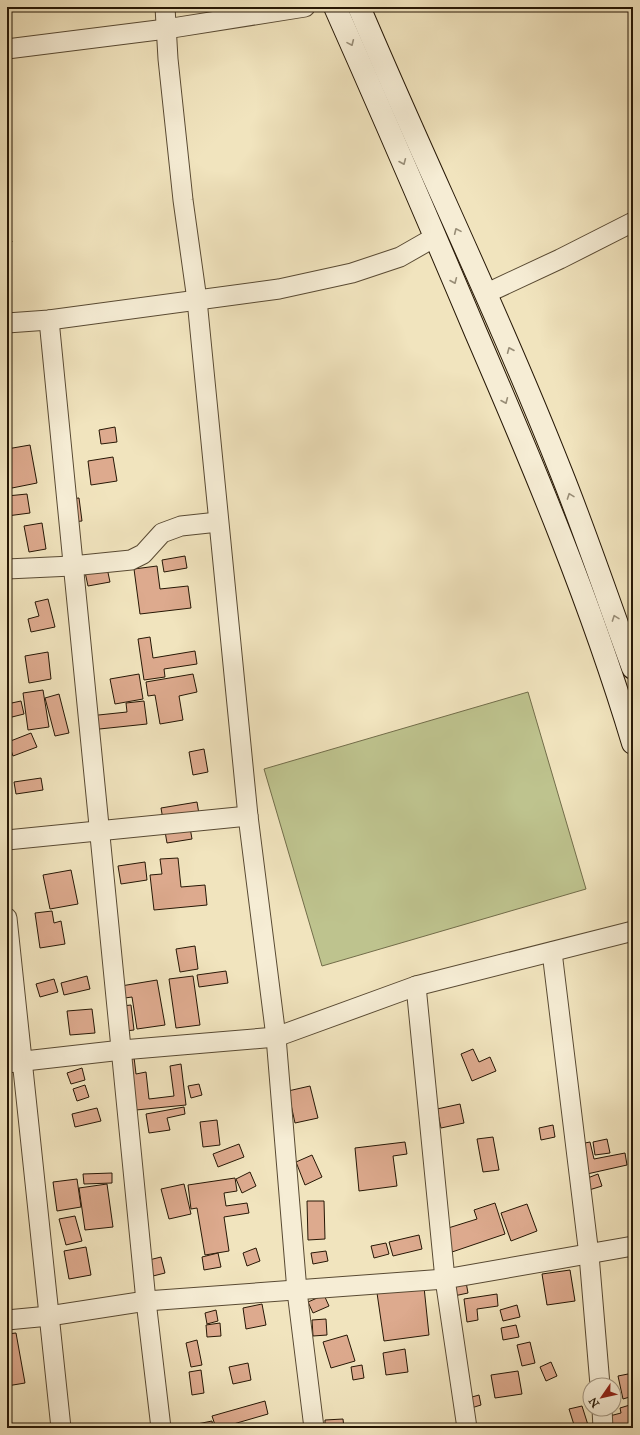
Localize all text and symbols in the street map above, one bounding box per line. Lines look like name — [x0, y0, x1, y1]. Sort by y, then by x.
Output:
one-way arrow — [346, 38, 354, 46]
one-way arrow — [398, 157, 406, 165]
one-way arrow — [454, 228, 462, 236]
one-way arrow — [449, 277, 457, 285]
one-way arrow — [506, 347, 514, 354]
one-way arrow — [501, 397, 509, 404]
one-way arrow — [567, 493, 575, 500]
one-way arrow — [611, 615, 619, 622]
north arrow — [582, 1377, 622, 1417]
text: N — [586, 1394, 602, 1410]

